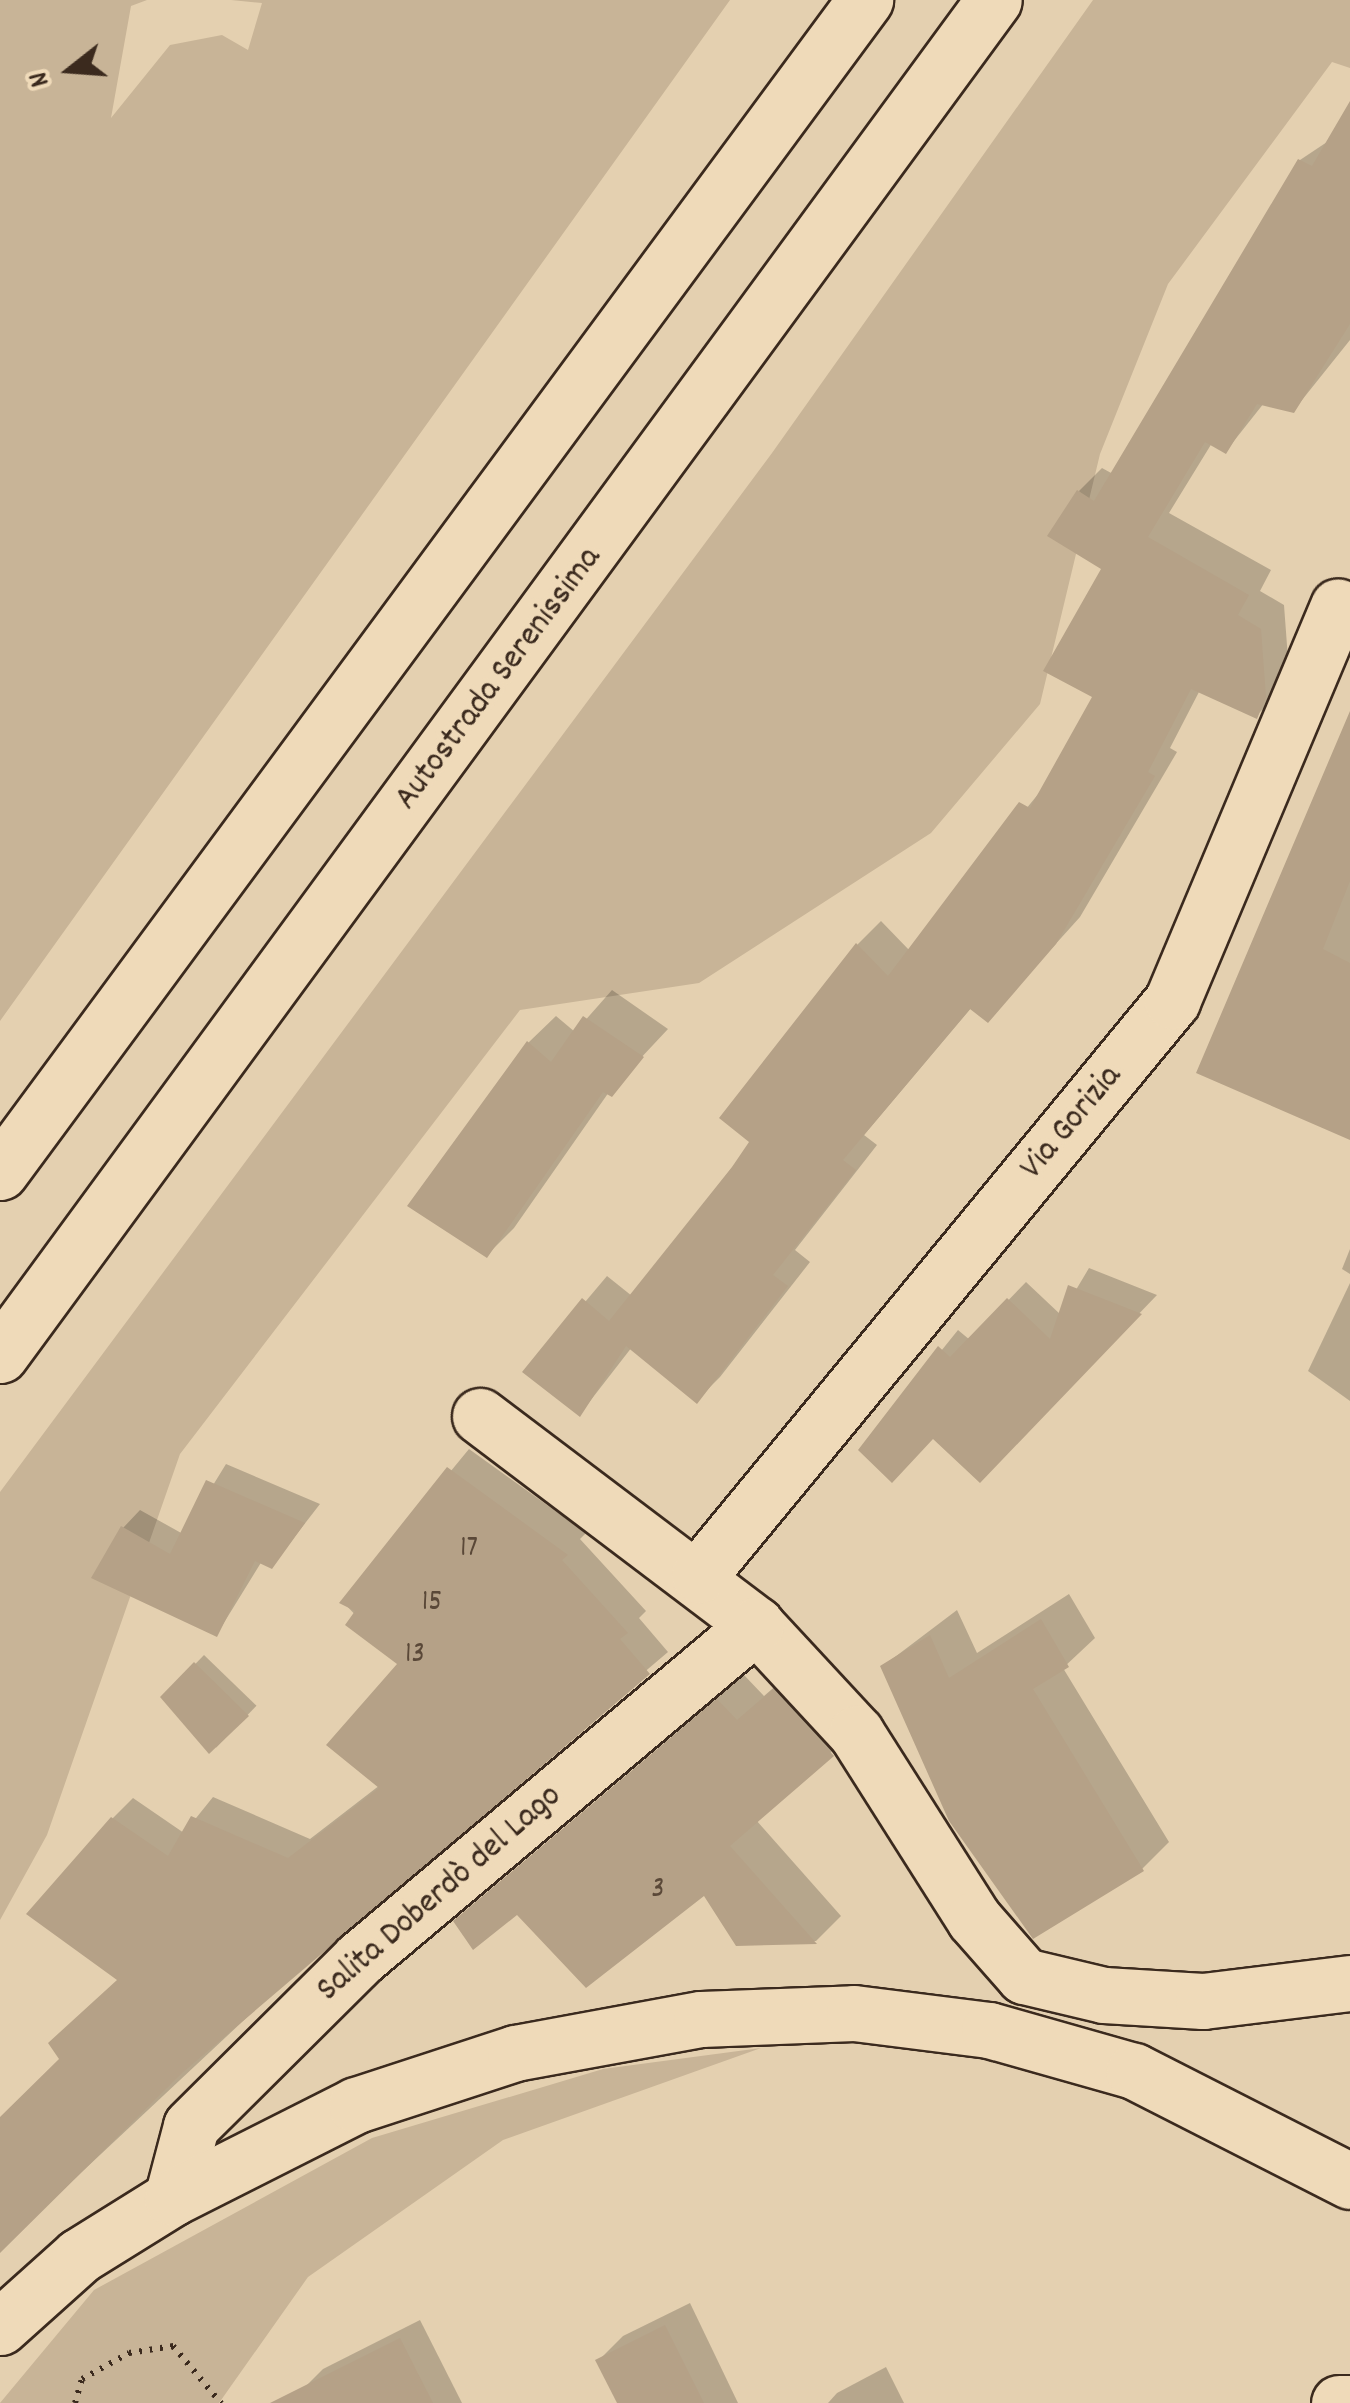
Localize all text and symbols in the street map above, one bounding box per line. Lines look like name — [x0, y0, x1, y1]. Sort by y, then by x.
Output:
north arrow — [20, 20, 120, 120]
text: N — [20, 66, 62, 91]
street label: Autostrada Serenissima — [386, 539, 612, 819]
street label: Via Gorizia — [1012, 1057, 1132, 1189]
house number: 17 — [460, 1532, 478, 1568]
house number: 15 — [422, 1586, 442, 1622]
house number: 13 — [405, 1638, 425, 1674]
street label: Salita Doberdò del Lago — [309, 1776, 571, 2012]
house number: 3 — [651, 1873, 665, 1909]

